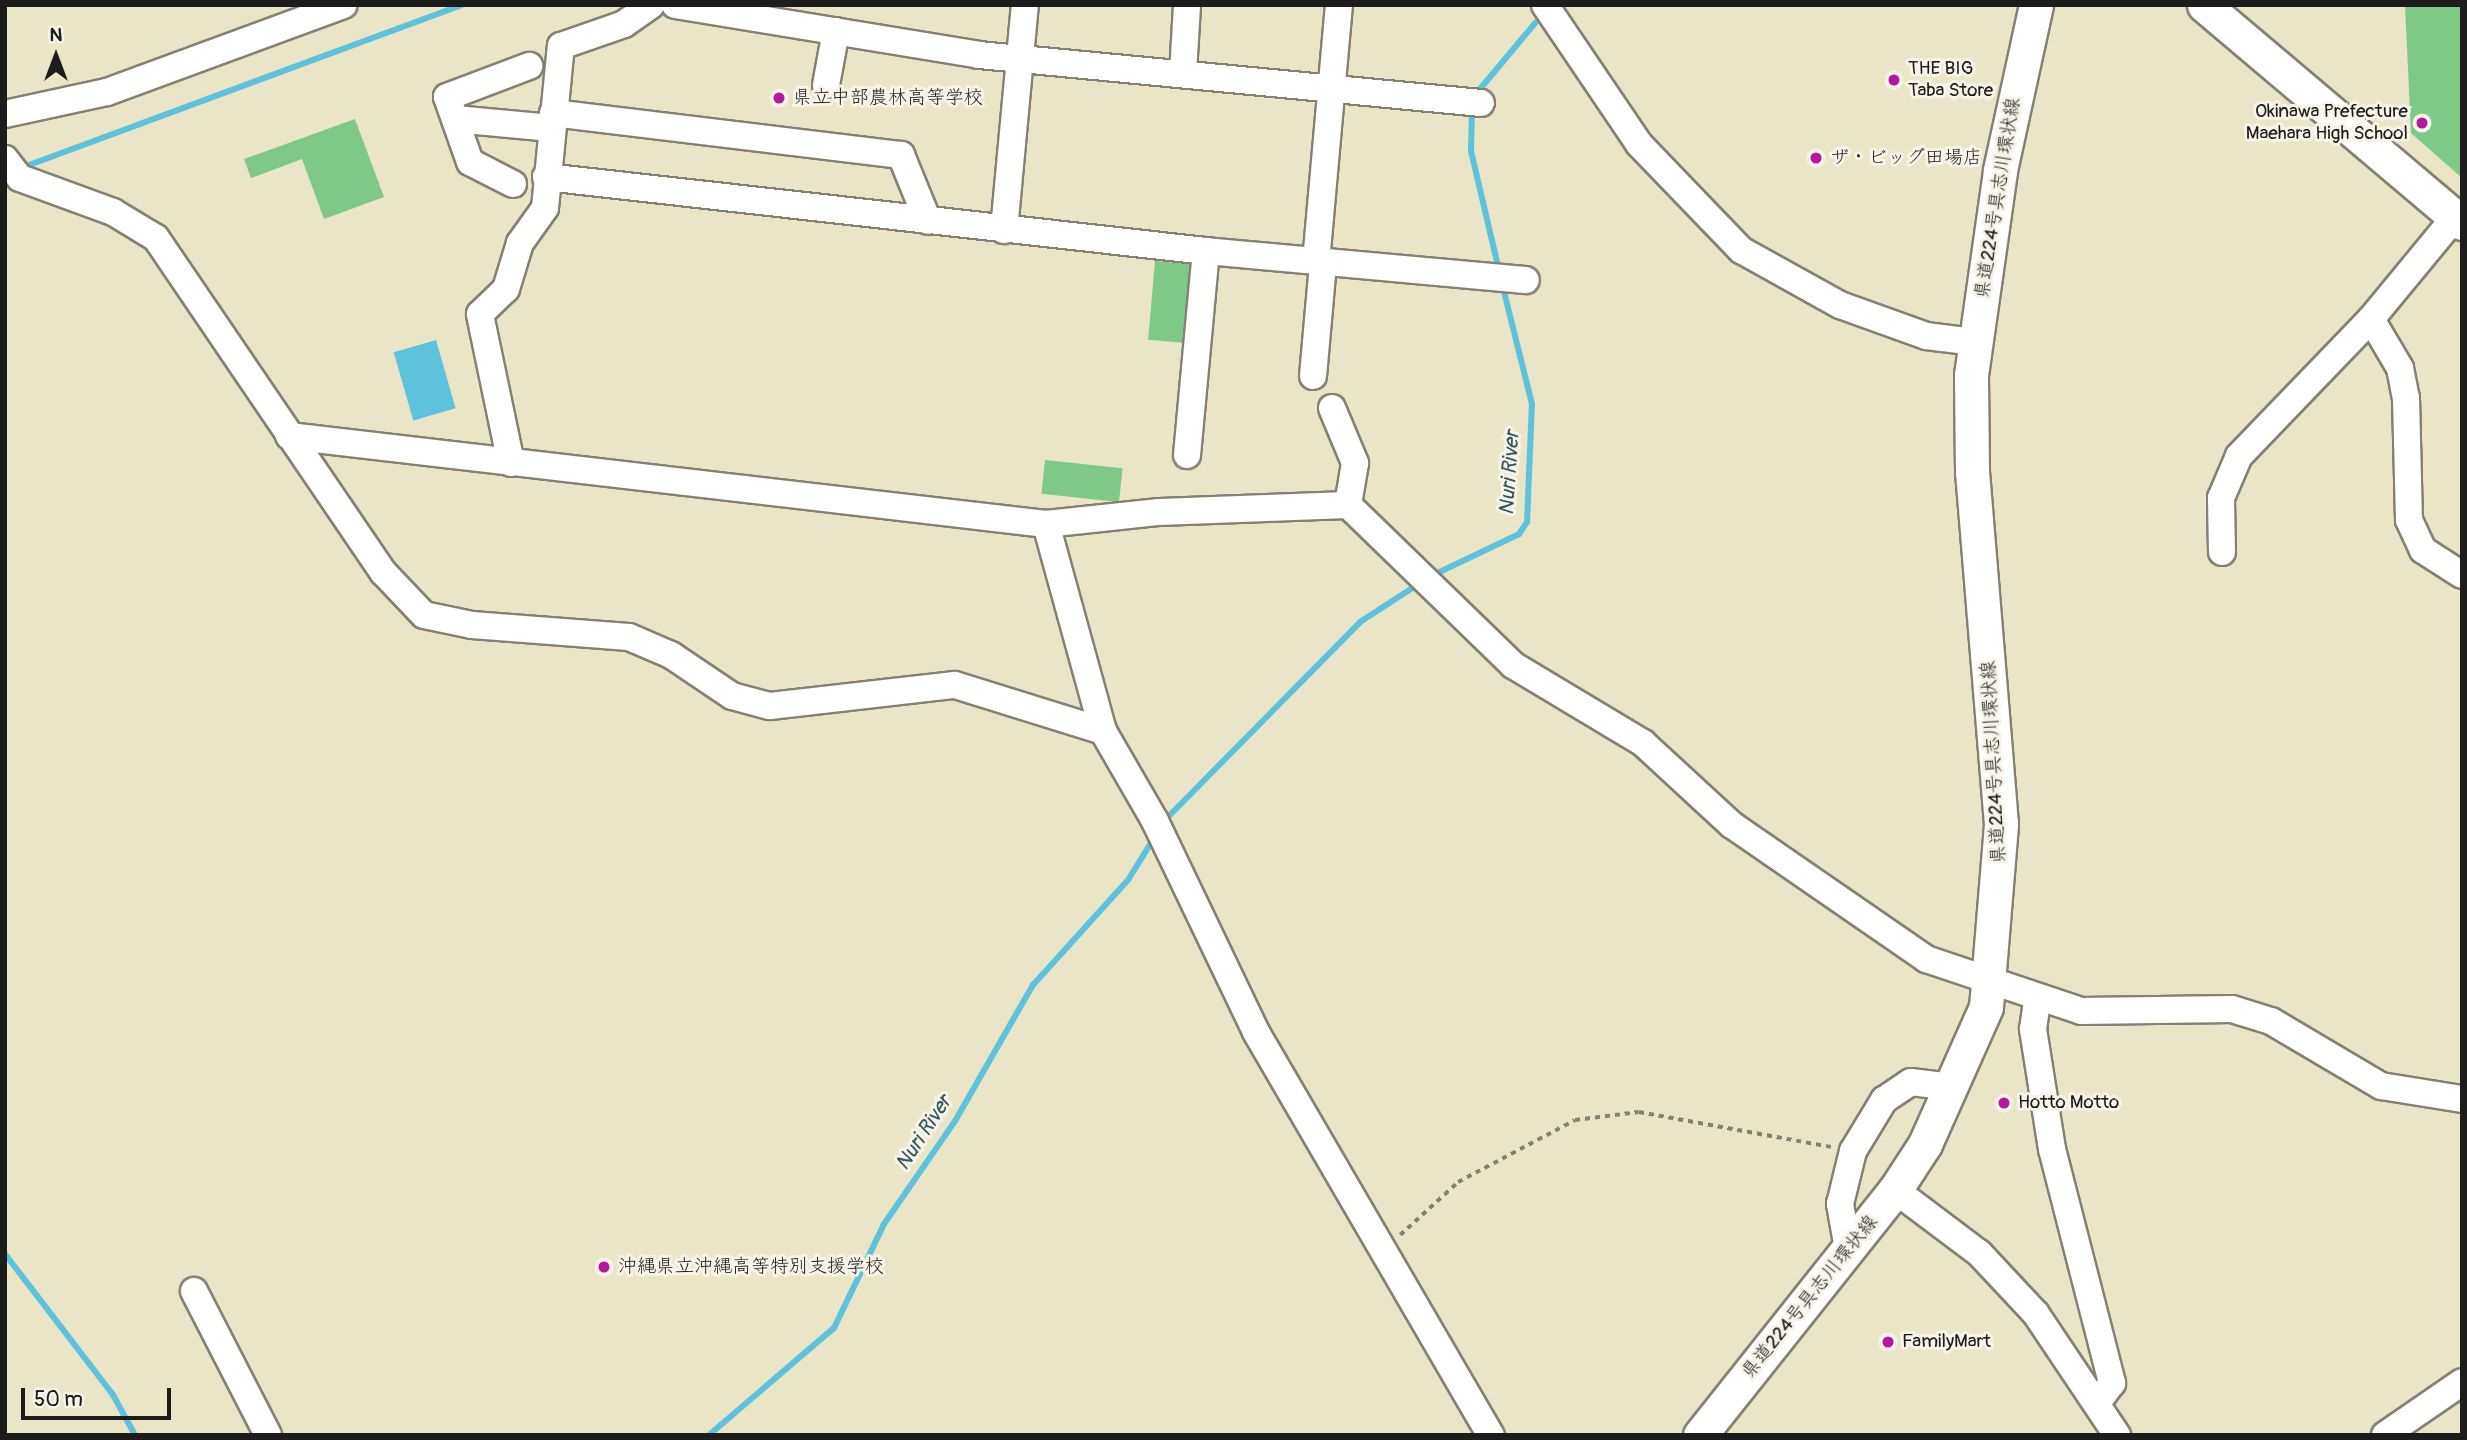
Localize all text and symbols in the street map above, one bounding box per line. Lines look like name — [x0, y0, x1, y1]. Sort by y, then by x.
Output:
north arrow — [21, 21, 91, 91]
text: N — [50, 23, 62, 47]
place label: THE BIG Taba Store — [1908, 58, 1993, 102]
marker: THE BIG Taba Store — [1886, 72, 1902, 88]
place label: 県立中部農林高等学校 — [793, 87, 983, 109]
marker: 県立中部農林高等学校 — [771, 90, 787, 106]
street label: 県道224号具志川環状線 — [1971, 96, 2025, 300]
place label: Okinawa Prefecture Maehara High School — [2246, 101, 2408, 145]
marker: Okinawa Prefecture Maehara High School — [2414, 115, 2430, 131]
place label: ザ・ビッグ田場店 — [1830, 147, 1982, 169]
marker: ザ・ビッグ田場店 — [1808, 150, 1824, 166]
water label: Nuri River — [1494, 430, 1526, 516]
street label: 県道224号具志川環状線 — [1977, 660, 2011, 864]
water label: Nuri River — [890, 1091, 958, 1175]
place label: Hotto Motto — [2018, 1092, 2119, 1114]
marker: Hotto Motto — [1996, 1095, 2012, 1111]
street label: 県道224号具志川環状線 — [1737, 1211, 1883, 1383]
place label: 沖縄県立沖縄高等特別支援学校 — [618, 1256, 884, 1278]
marker: 沖縄県立沖縄高等特別支援学校 — [596, 1259, 612, 1275]
place label: FamilyMart — [1902, 1331, 1991, 1353]
marker: FamilyMart — [1880, 1334, 1896, 1350]
scale bar — [24, 1374, 175, 1418]
text: 50 m — [34, 1386, 83, 1413]

